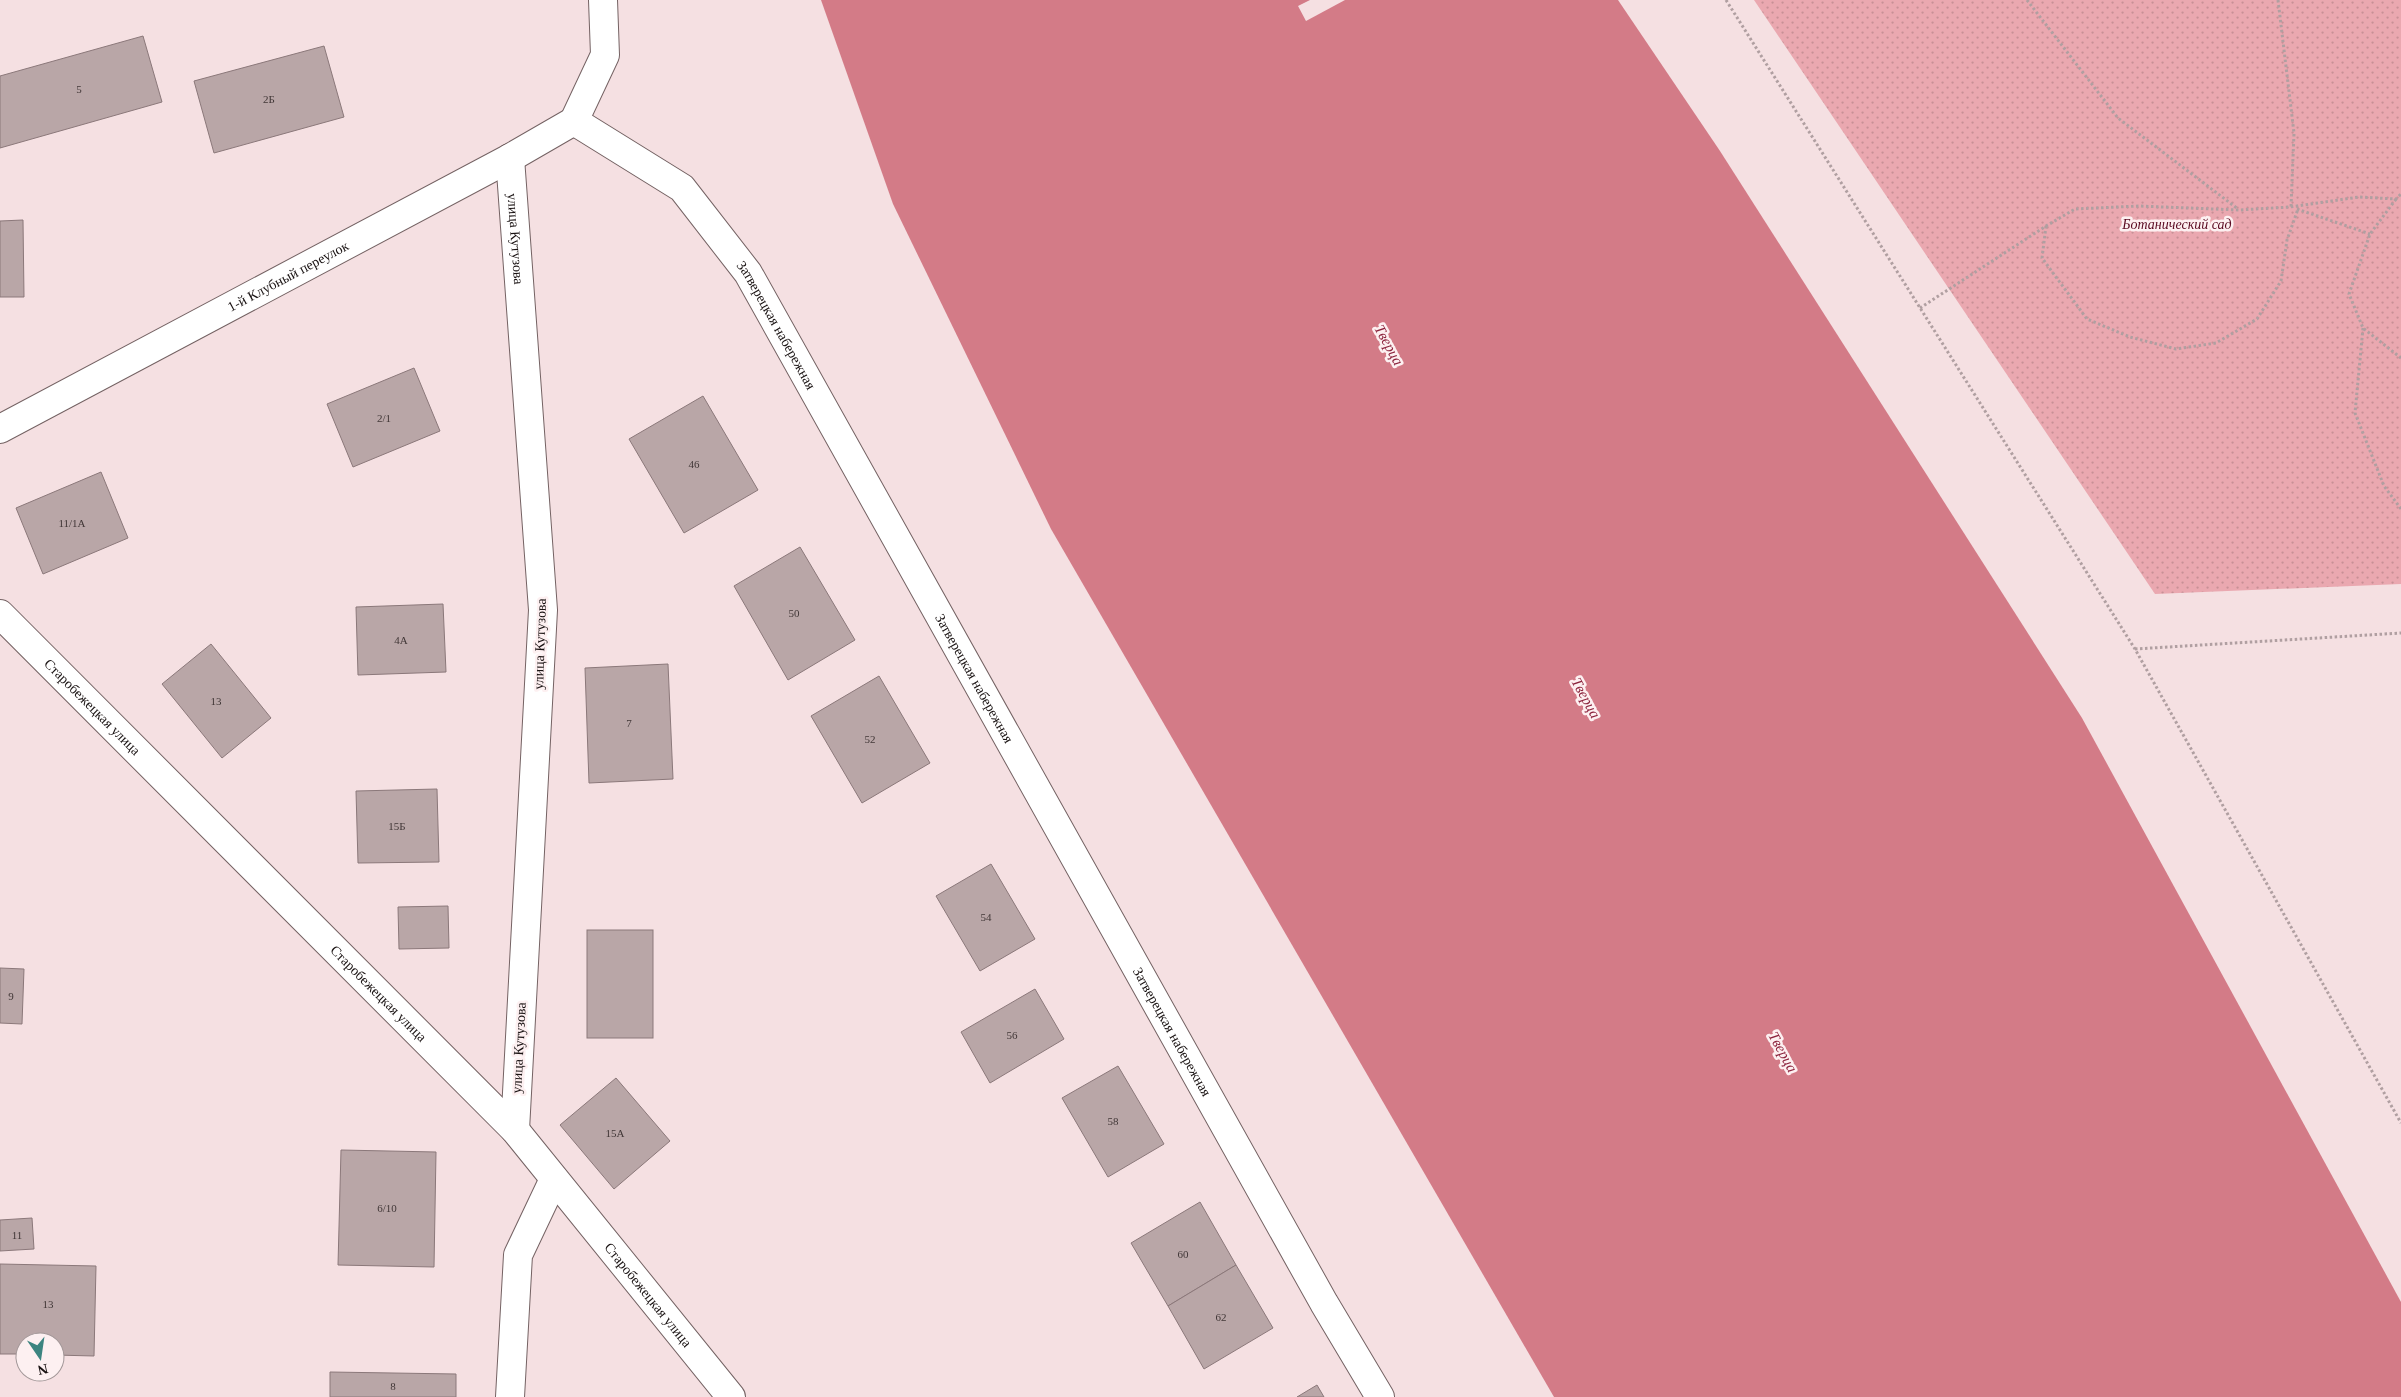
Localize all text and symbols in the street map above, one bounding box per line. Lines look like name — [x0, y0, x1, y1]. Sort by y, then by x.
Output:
house number: 5 — [76, 83, 82, 95]
house number: 2Б — [263, 93, 275, 105]
street label: улица Кутузова — [505, 193, 527, 286]
park label: Ботанический сад — [2121, 217, 2232, 232]
street label: 1-й Клубный переулок — [225, 238, 351, 314]
street label: Затверецкая набережная — [734, 258, 819, 392]
water label: Тверца — [1371, 322, 1407, 368]
house number: 2/1 — [377, 412, 391, 424]
house number: 46 — [689, 458, 700, 470]
house number: 11/1А — [58, 517, 86, 529]
street label: улица Кутузова — [531, 597, 549, 690]
house number: 50 — [789, 607, 800, 619]
street label: Затверецкая набережная — [933, 611, 1017, 746]
house number: 4А — [394, 634, 408, 646]
street label: Старобежецкая улица — [42, 656, 144, 758]
water label: Тверца — [1568, 675, 1604, 721]
house number: 13 — [211, 695, 222, 707]
house number: 7 — [626, 717, 632, 729]
house number: 52 — [865, 733, 876, 745]
house number: 15Б — [388, 820, 406, 832]
house number: 54 — [981, 911, 992, 923]
street label: Старобежецкая улица — [328, 942, 430, 1045]
street label: Затверецкая набережная — [1130, 965, 1215, 1099]
house number: 9 — [8, 990, 14, 1002]
street label: улица Кутузова — [509, 1001, 529, 1094]
house number: 56 — [1007, 1029, 1018, 1041]
water label: Тверца — [1765, 1029, 1801, 1075]
house number: 58 — [1108, 1115, 1119, 1127]
house number: 15А — [606, 1127, 625, 1139]
house number: 6/10 — [377, 1202, 397, 1214]
house number: 11 — [12, 1229, 22, 1241]
street label: Старобежецкая улица — [602, 1240, 695, 1350]
house number: 60 — [1178, 1248, 1189, 1260]
house number: 13 — [43, 1298, 54, 1310]
house number: 62 — [1216, 1311, 1227, 1323]
north arrow — [15, 1332, 65, 1382]
text: N — [36, 1361, 49, 1378]
house number: 8 — [390, 1380, 396, 1392]

